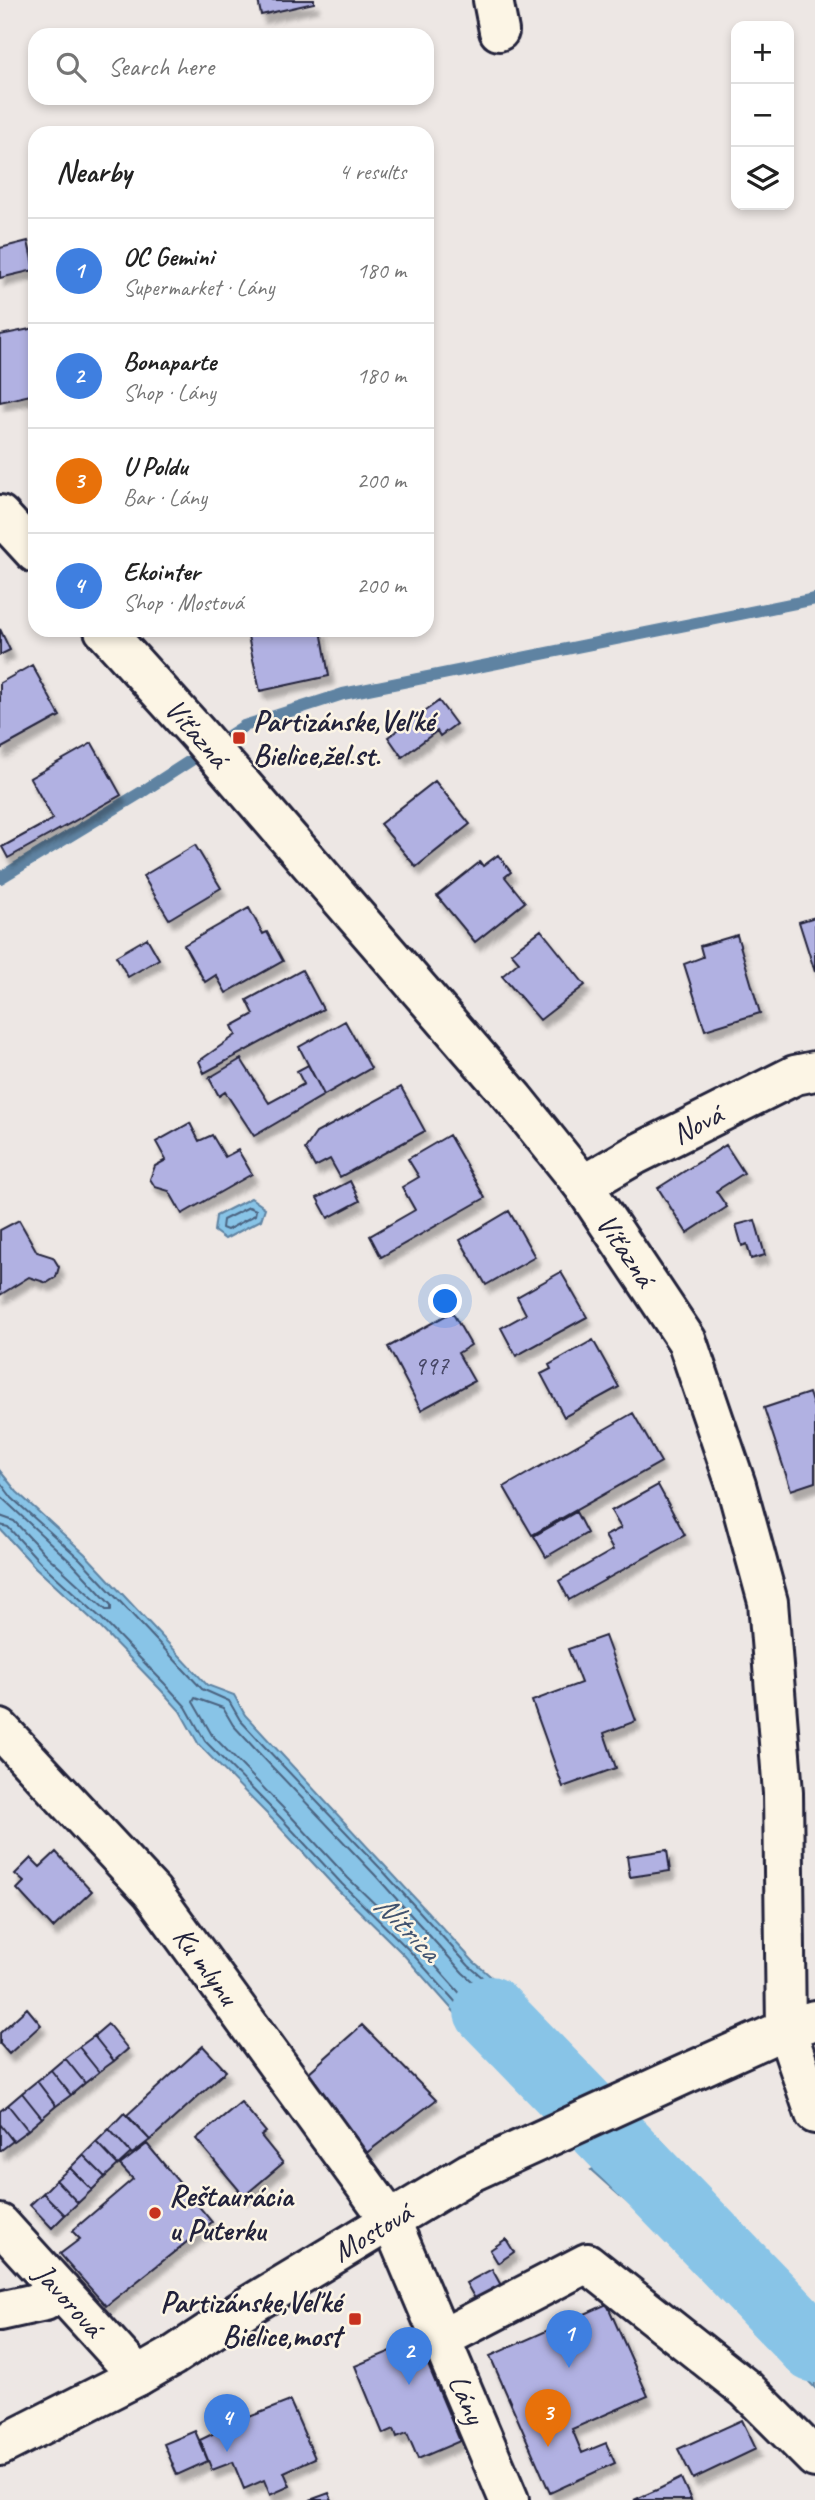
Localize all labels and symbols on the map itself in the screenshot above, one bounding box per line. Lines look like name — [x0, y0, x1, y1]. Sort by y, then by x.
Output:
street label: Víťazná — [156, 690, 239, 778]
place label: Partizánske,Veľké Bielice,žel.st. — [253, 702, 438, 774]
marker: Partizánske,Veľké Bielice,žel.st. — [231, 730, 247, 746]
street label: Nová — [665, 1094, 731, 1153]
street label: Víťazná — [588, 1206, 666, 1296]
your location — [428, 1284, 462, 1318]
house number: 997 — [413, 1349, 450, 1382]
water label: Nitrica — [365, 1885, 452, 1973]
street label: Ku mlynu — [165, 1919, 248, 2014]
place label: Reštaurácia u Puterku — [169, 2177, 295, 2249]
street label: Mostová — [325, 2192, 421, 2270]
marker: Reštaurácia u Puterku — [147, 2205, 163, 2221]
street label: Javorová — [25, 2254, 114, 2347]
place label: Partizánske,Veľké Bielice,most — [160, 2283, 346, 2355]
pin: 1 — [546, 2310, 592, 2368]
marker: Partizánske,Veľké Bielice,most — [347, 2311, 363, 2327]
pin: 2 — [386, 2327, 432, 2385]
street label: Lány — [440, 2369, 495, 2431]
pin: 3 — [525, 2389, 571, 2447]
pin: 4 — [204, 2394, 250, 2452]

